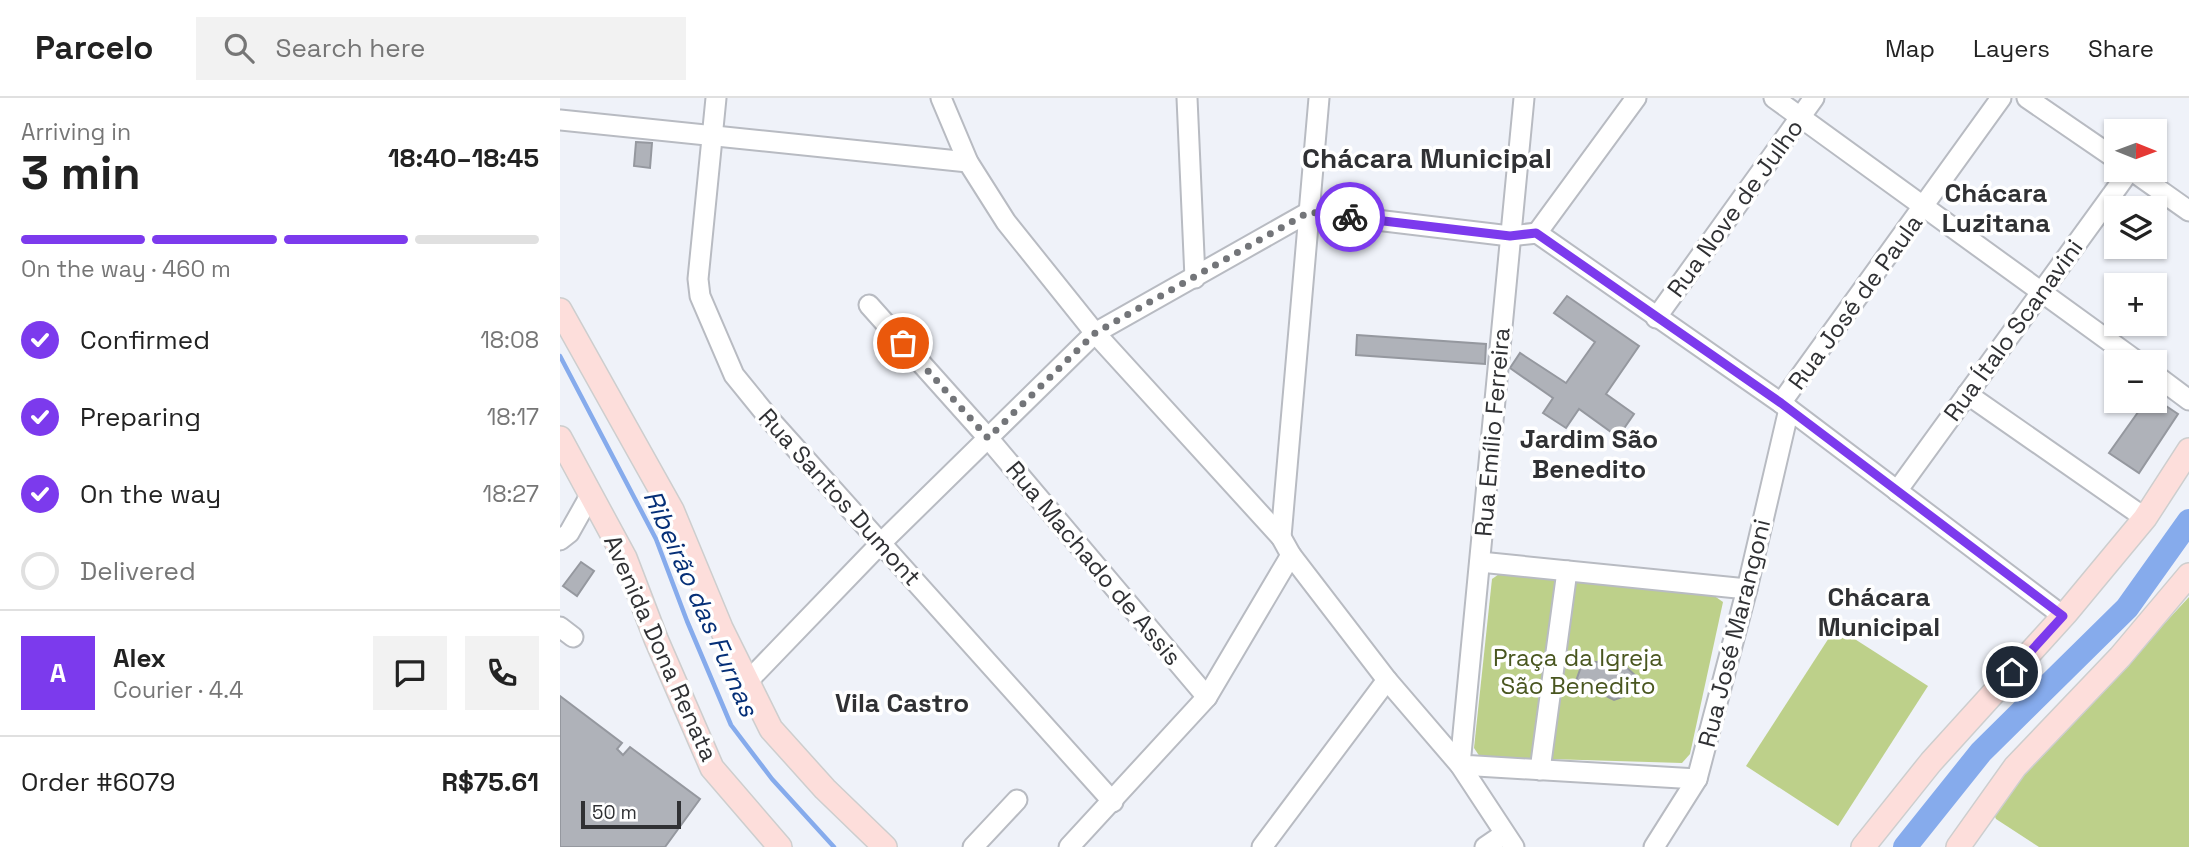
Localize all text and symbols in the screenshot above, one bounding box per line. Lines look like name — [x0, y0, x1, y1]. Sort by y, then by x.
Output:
search box — [196, 17, 686, 80]
text: Parcelo — [35, 27, 154, 69]
icon: search — [220, 29, 258, 67]
text: Search here — [276, 31, 425, 65]
text: Map — [1885, 33, 1935, 64]
text: Layers — [1973, 33, 2050, 64]
text: Share — [2088, 33, 2154, 64]
street label: Rua Nove de Julho — [1660, 113, 1810, 303]
text: Arriving in — [21, 117, 131, 147]
north arrow — [2104, 119, 2166, 182]
map controls — [2104, 119, 2167, 413]
district label: Chácara Municipal — [1302, 140, 1552, 176]
text: 18:40–18:45 — [388, 141, 539, 175]
text: 3 min — [21, 144, 141, 202]
district label: Chácara Luzitana — [1942, 176, 2050, 240]
courier — [1315, 182, 1385, 252]
button: layers — [2104, 196, 2167, 259]
icon: bike — [1331, 198, 1369, 236]
street label: Rua José de Paula — [1781, 208, 1929, 396]
street label: Rua Ítalo Scanavini — [1937, 233, 2089, 427]
text: On the way · 460 m — [21, 254, 231, 284]
button: + — [2104, 273, 2167, 336]
pin — [873, 313, 933, 373]
icon: check — [21, 321, 59, 359]
text: Confirmed — [80, 323, 210, 357]
icon: bag — [884, 324, 922, 362]
text: 18:08 — [480, 325, 539, 355]
street label: Rua Emílio Ferreira — [1467, 326, 1517, 538]
button: − — [2104, 350, 2167, 413]
icon: check — [21, 398, 59, 436]
text: Preparing — [80, 400, 201, 434]
text: 18:17 — [487, 402, 539, 432]
street label: Rua Santos Dumont — [752, 402, 928, 592]
district label: Jardim São Benedito — [1520, 422, 1658, 486]
street label: Rua Machado de Assis — [999, 454, 1189, 672]
icon: check — [21, 475, 59, 513]
text: On the way — [80, 477, 221, 511]
text: 18:27 — [483, 479, 539, 509]
water label: Ribeirão das Furnas — [636, 485, 767, 723]
street label: Rua José Marangoni — [1691, 516, 1777, 750]
street label: Avenida Dona Renata — [597, 530, 725, 766]
text: Delivered — [80, 554, 196, 588]
district label: Chácara Municipal — [1818, 580, 1940, 644]
button: chat — [373, 636, 447, 710]
button: phone — [465, 636, 539, 710]
text: Alex — [113, 641, 166, 675]
park label: Praça da Igreja São Benedito — [1493, 642, 1663, 701]
pin — [1982, 642, 2042, 702]
icon: home — [1993, 653, 2031, 691]
text: A — [50, 656, 66, 690]
text: Courier · 4.4 — [113, 675, 243, 705]
district label: Vila Castro — [835, 686, 969, 720]
text: Order #6079 — [21, 765, 175, 799]
text: R$75.61 — [442, 765, 539, 799]
scale bar — [581, 798, 681, 830]
text: 50 m — [592, 800, 637, 825]

